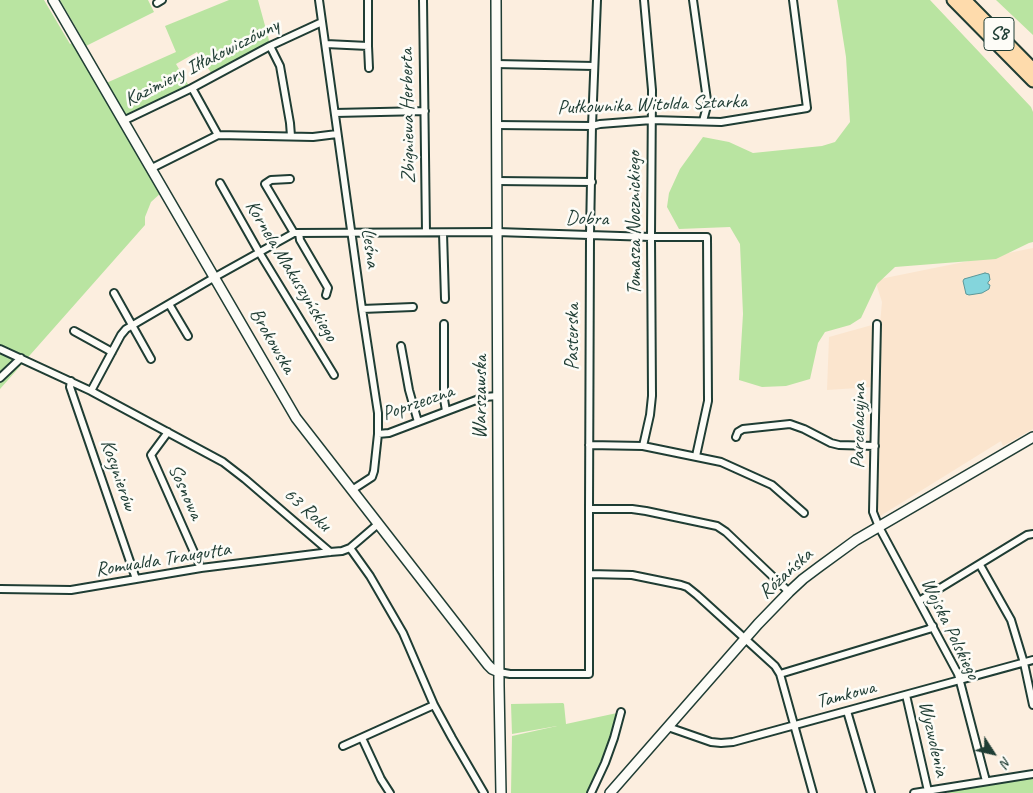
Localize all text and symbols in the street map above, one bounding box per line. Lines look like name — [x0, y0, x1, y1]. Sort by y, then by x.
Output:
street label: Kazimiery Iłłakowiczówny — [121, 14, 283, 112]
road number: S8 — [984, 18, 1014, 50]
street label: Zbigniewa Herberta — [395, 48, 421, 184]
street label: Pułkownika Witolda Sztarka — [557, 90, 747, 120]
street label: Tomasza Nocznickiego — [623, 151, 647, 295]
street label: Kornela Makuszyńskiego — [239, 196, 343, 346]
street label: Dobra — [565, 206, 609, 232]
street label: Leśna — [355, 227, 385, 269]
street label: Brokowska — [244, 304, 300, 378]
street label: Pasterska — [561, 304, 585, 370]
street label: Warszawska — [469, 355, 493, 439]
street label: Poprzeczna — [379, 380, 457, 426]
street label: Parcelacyjna — [846, 383, 872, 469]
street label: Kosynierów — [95, 436, 141, 514]
street label: Sosnowa — [162, 461, 208, 523]
street label: 63 Roku — [278, 483, 336, 537]
street label: Romualda Traugutta — [94, 537, 232, 583]
street label: Różańska — [754, 543, 818, 605]
street label: Wojska Polskiego — [915, 574, 985, 684]
street label: Tamkowa — [814, 676, 878, 714]
street label: Wyzwolenia — [913, 699, 953, 779]
north arrow — [968, 728, 1018, 778]
text: N — [996, 753, 1015, 770]

